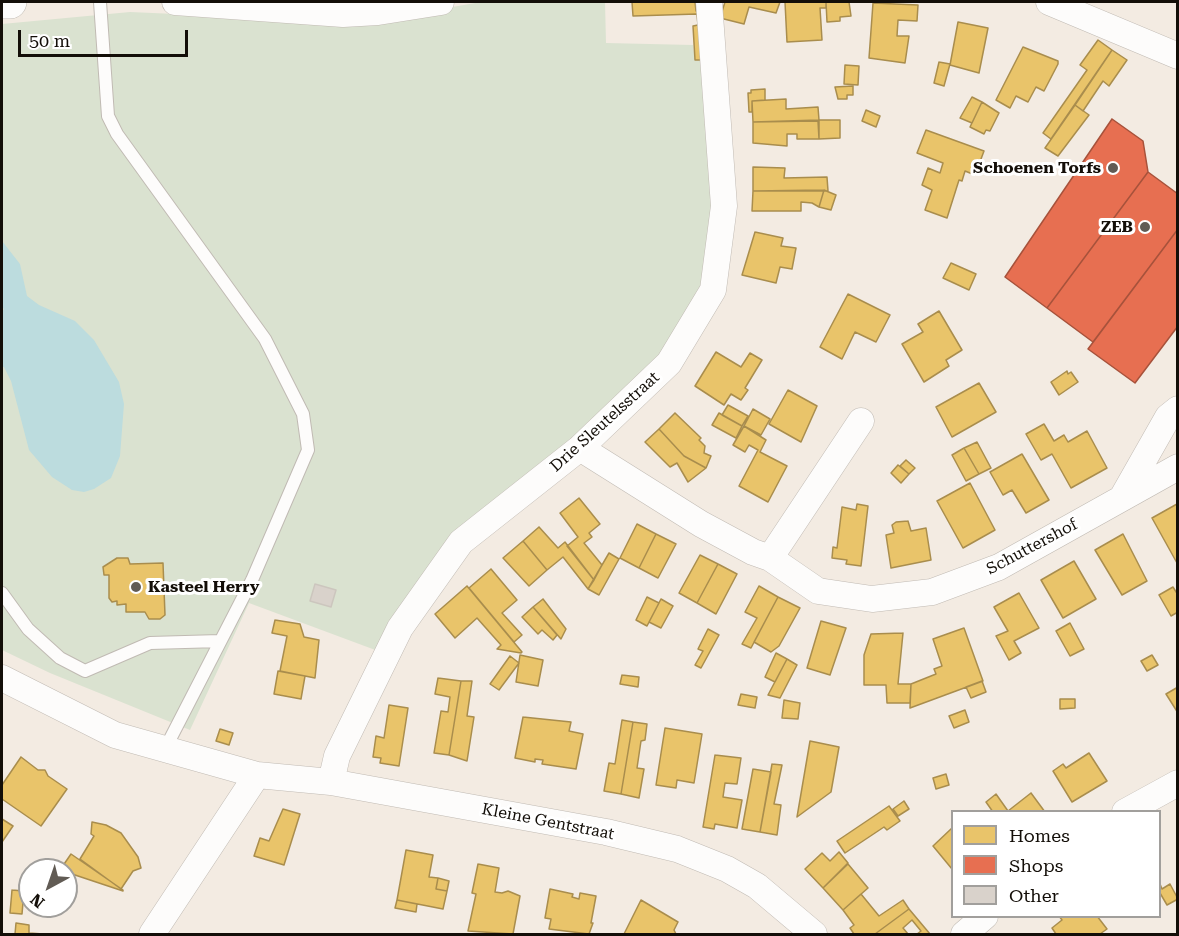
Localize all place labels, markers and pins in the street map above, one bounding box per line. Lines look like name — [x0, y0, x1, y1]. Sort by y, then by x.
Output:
place label: Schoenen Torfs — [973, 158, 1101, 178]
marker: Schoenen Torfs — [1106, 161, 1120, 175]
place label: ZEB — [1101, 217, 1133, 237]
marker: ZEB — [1138, 220, 1152, 234]
place label: Kasteel Herry — [148, 577, 259, 597]
marker: Kasteel Herry — [129, 580, 143, 594]

